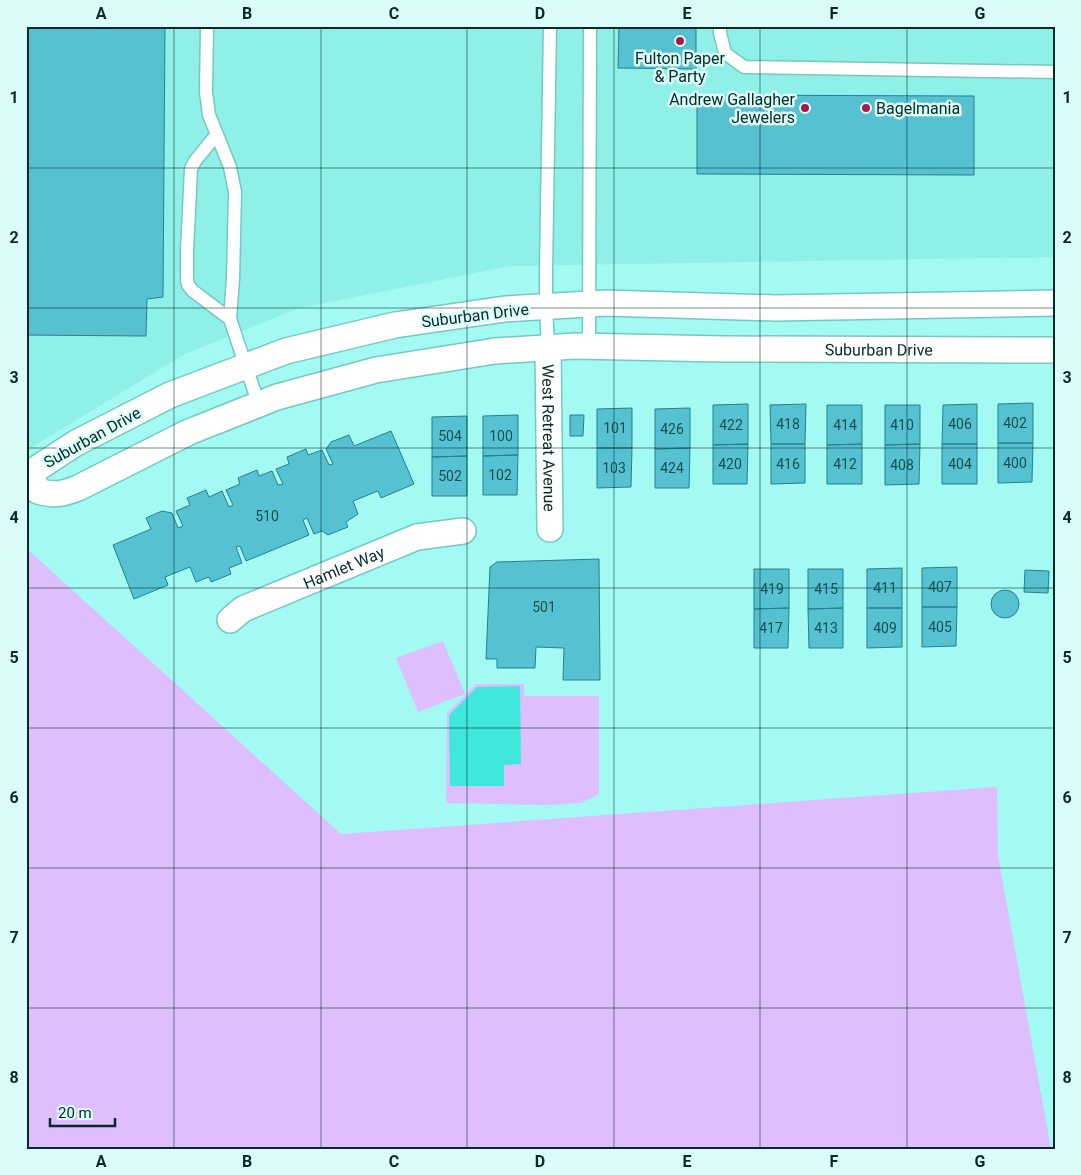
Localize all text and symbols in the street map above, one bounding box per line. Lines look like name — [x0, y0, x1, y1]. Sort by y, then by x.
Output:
text: A — [96, 4, 107, 23]
text: B — [242, 4, 252, 23]
text: C — [389, 4, 399, 23]
text: D — [535, 4, 545, 23]
text: E — [683, 4, 692, 23]
text: F — [830, 4, 839, 23]
text: G — [975, 4, 986, 23]
marker: Fulton Paper & Party — [674, 35, 686, 47]
place label: Fulton Paper & Party — [635, 49, 726, 86]
text: 1 — [9, 88, 19, 107]
text: 1 — [1062, 88, 1072, 107]
place label: Andrew Gallagher Jewelers — [669, 90, 796, 127]
place label: Bagelmania — [876, 99, 960, 118]
marker: Andrew Gallagher Jewelers — [799, 102, 811, 114]
marker: Bagelmania — [860, 102, 872, 114]
text: 2 — [9, 228, 19, 247]
text: 2 — [1062, 228, 1072, 247]
street label: Suburban Drive — [420, 299, 530, 332]
street label: Suburban Drive — [825, 340, 933, 360]
street label: West Retreat Avenue — [538, 364, 559, 512]
text: 3 — [9, 368, 19, 387]
text: 3 — [1062, 368, 1072, 387]
street label: Suburban Drive — [40, 403, 144, 472]
house number: 402 — [1003, 415, 1027, 431]
house number: 418 — [776, 416, 800, 432]
house number: 406 — [948, 416, 972, 432]
house number: 422 — [719, 417, 743, 433]
house number: 414 — [833, 417, 857, 433]
house number: 410 — [890, 417, 914, 433]
house number: 101 — [603, 420, 627, 436]
house number: 426 — [660, 421, 684, 437]
house number: 504 — [438, 428, 462, 444]
house number: 100 — [489, 428, 513, 444]
house number: 400 — [1003, 455, 1027, 471]
house number: 420 — [718, 456, 742, 472]
house number: 416 — [776, 456, 800, 472]
house number: 412 — [833, 456, 857, 472]
house number: 404 — [948, 456, 972, 472]
house number: 408 — [890, 457, 914, 473]
house number: 103 — [602, 460, 626, 476]
house number: 424 — [660, 460, 684, 476]
house number: 102 — [488, 467, 512, 483]
house number: 502 — [438, 468, 462, 484]
text: 4 — [9, 508, 19, 527]
house number: 510 — [255, 508, 279, 524]
text: 4 — [1062, 508, 1072, 527]
street label: Hamlet Way — [301, 542, 388, 593]
house number: 407 — [928, 579, 952, 595]
house number: 411 — [873, 580, 897, 596]
house number: 419 — [760, 581, 784, 597]
house number: 415 — [814, 581, 838, 597]
house number: 501 — [532, 599, 556, 615]
house number: 405 — [928, 619, 952, 635]
house number: 417 — [759, 620, 783, 636]
house number: 413 — [814, 620, 838, 636]
house number: 409 — [873, 620, 897, 636]
text: 5 — [9, 648, 19, 667]
text: 5 — [1062, 648, 1072, 667]
text: 6 — [9, 788, 19, 807]
text: 6 — [1062, 788, 1072, 807]
text: 7 — [9, 928, 19, 947]
text: 7 — [1062, 928, 1072, 947]
text: 8 — [9, 1068, 19, 1087]
text: 8 — [1062, 1068, 1072, 1087]
scale bar — [50, 1095, 115, 1127]
text: 20 m — [58, 1104, 92, 1122]
text: A — [96, 1152, 107, 1171]
text: B — [242, 1152, 252, 1171]
text: C — [389, 1152, 399, 1171]
text: D — [535, 1152, 545, 1171]
text: E — [683, 1152, 692, 1171]
text: F — [830, 1152, 839, 1171]
text: G — [975, 1152, 986, 1171]

